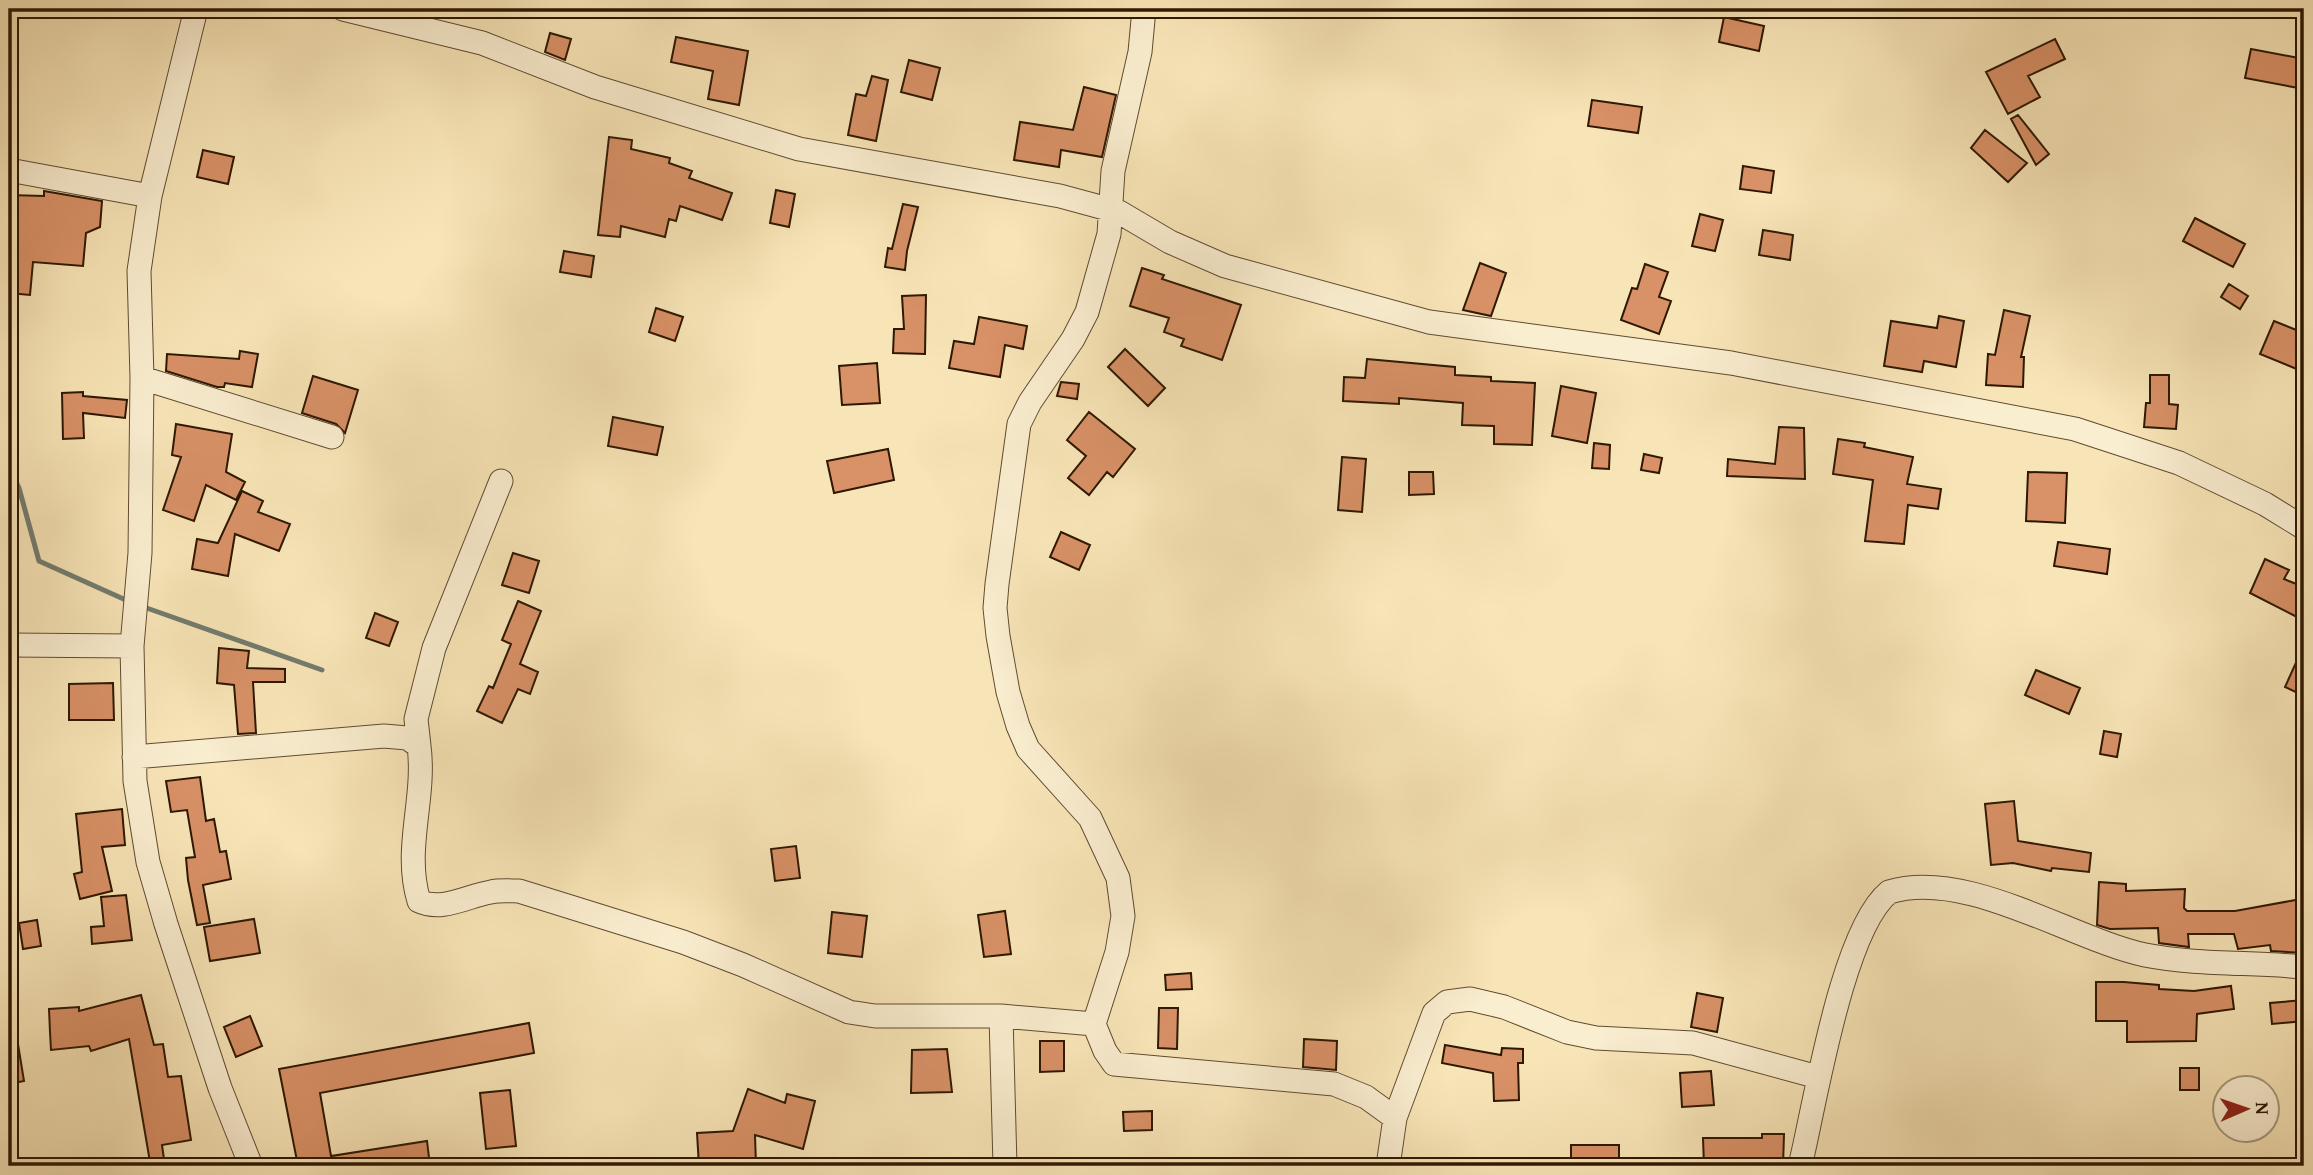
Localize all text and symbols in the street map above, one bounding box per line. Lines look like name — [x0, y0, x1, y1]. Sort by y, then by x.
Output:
north arrow — [2212, 1074, 2282, 1144]
text: N — [2249, 1102, 2277, 1116]

